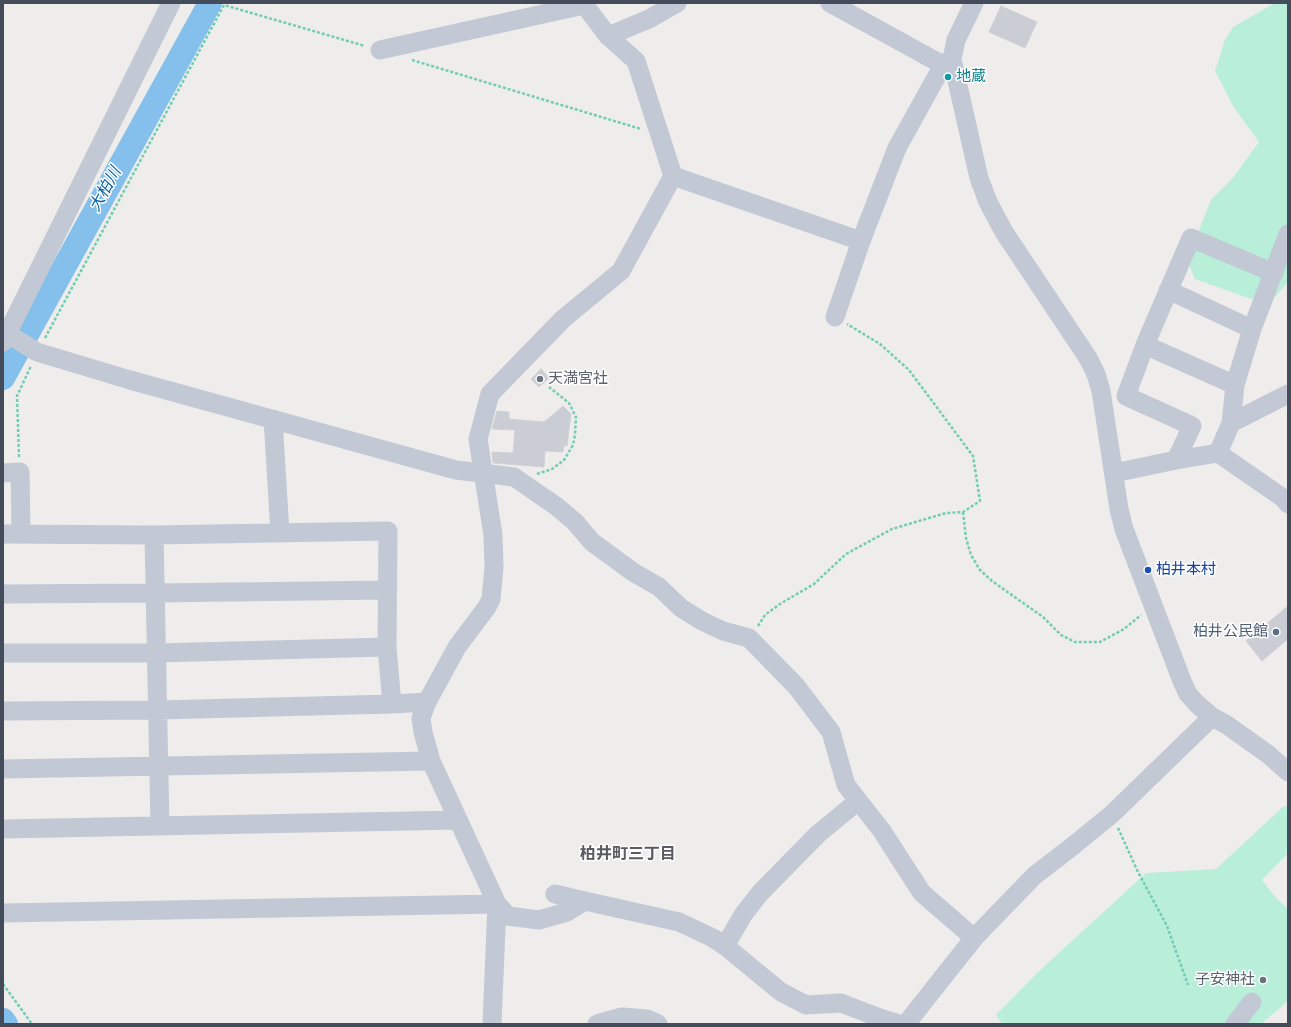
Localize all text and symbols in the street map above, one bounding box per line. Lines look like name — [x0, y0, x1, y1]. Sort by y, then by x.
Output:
place label: 地蔵 — [956, 68, 986, 86]
marker: 地蔵 — [943, 72, 953, 82]
water label: 大柏川 — [86, 164, 126, 216]
place label: 天満宮社 — [548, 370, 608, 388]
marker: 天満宮社 — [535, 374, 545, 384]
place label: 柏井本村 — [1156, 561, 1216, 579]
marker: 柏井本村 — [1143, 565, 1153, 575]
place label: 柏井公民館 — [1193, 623, 1268, 641]
marker: 柏井公民館 — [1271, 627, 1281, 637]
district label: 柏井町三丁目 — [580, 845, 676, 865]
place label: 子安神社 — [1195, 971, 1255, 989]
marker: 子安神社 — [1258, 975, 1268, 985]

